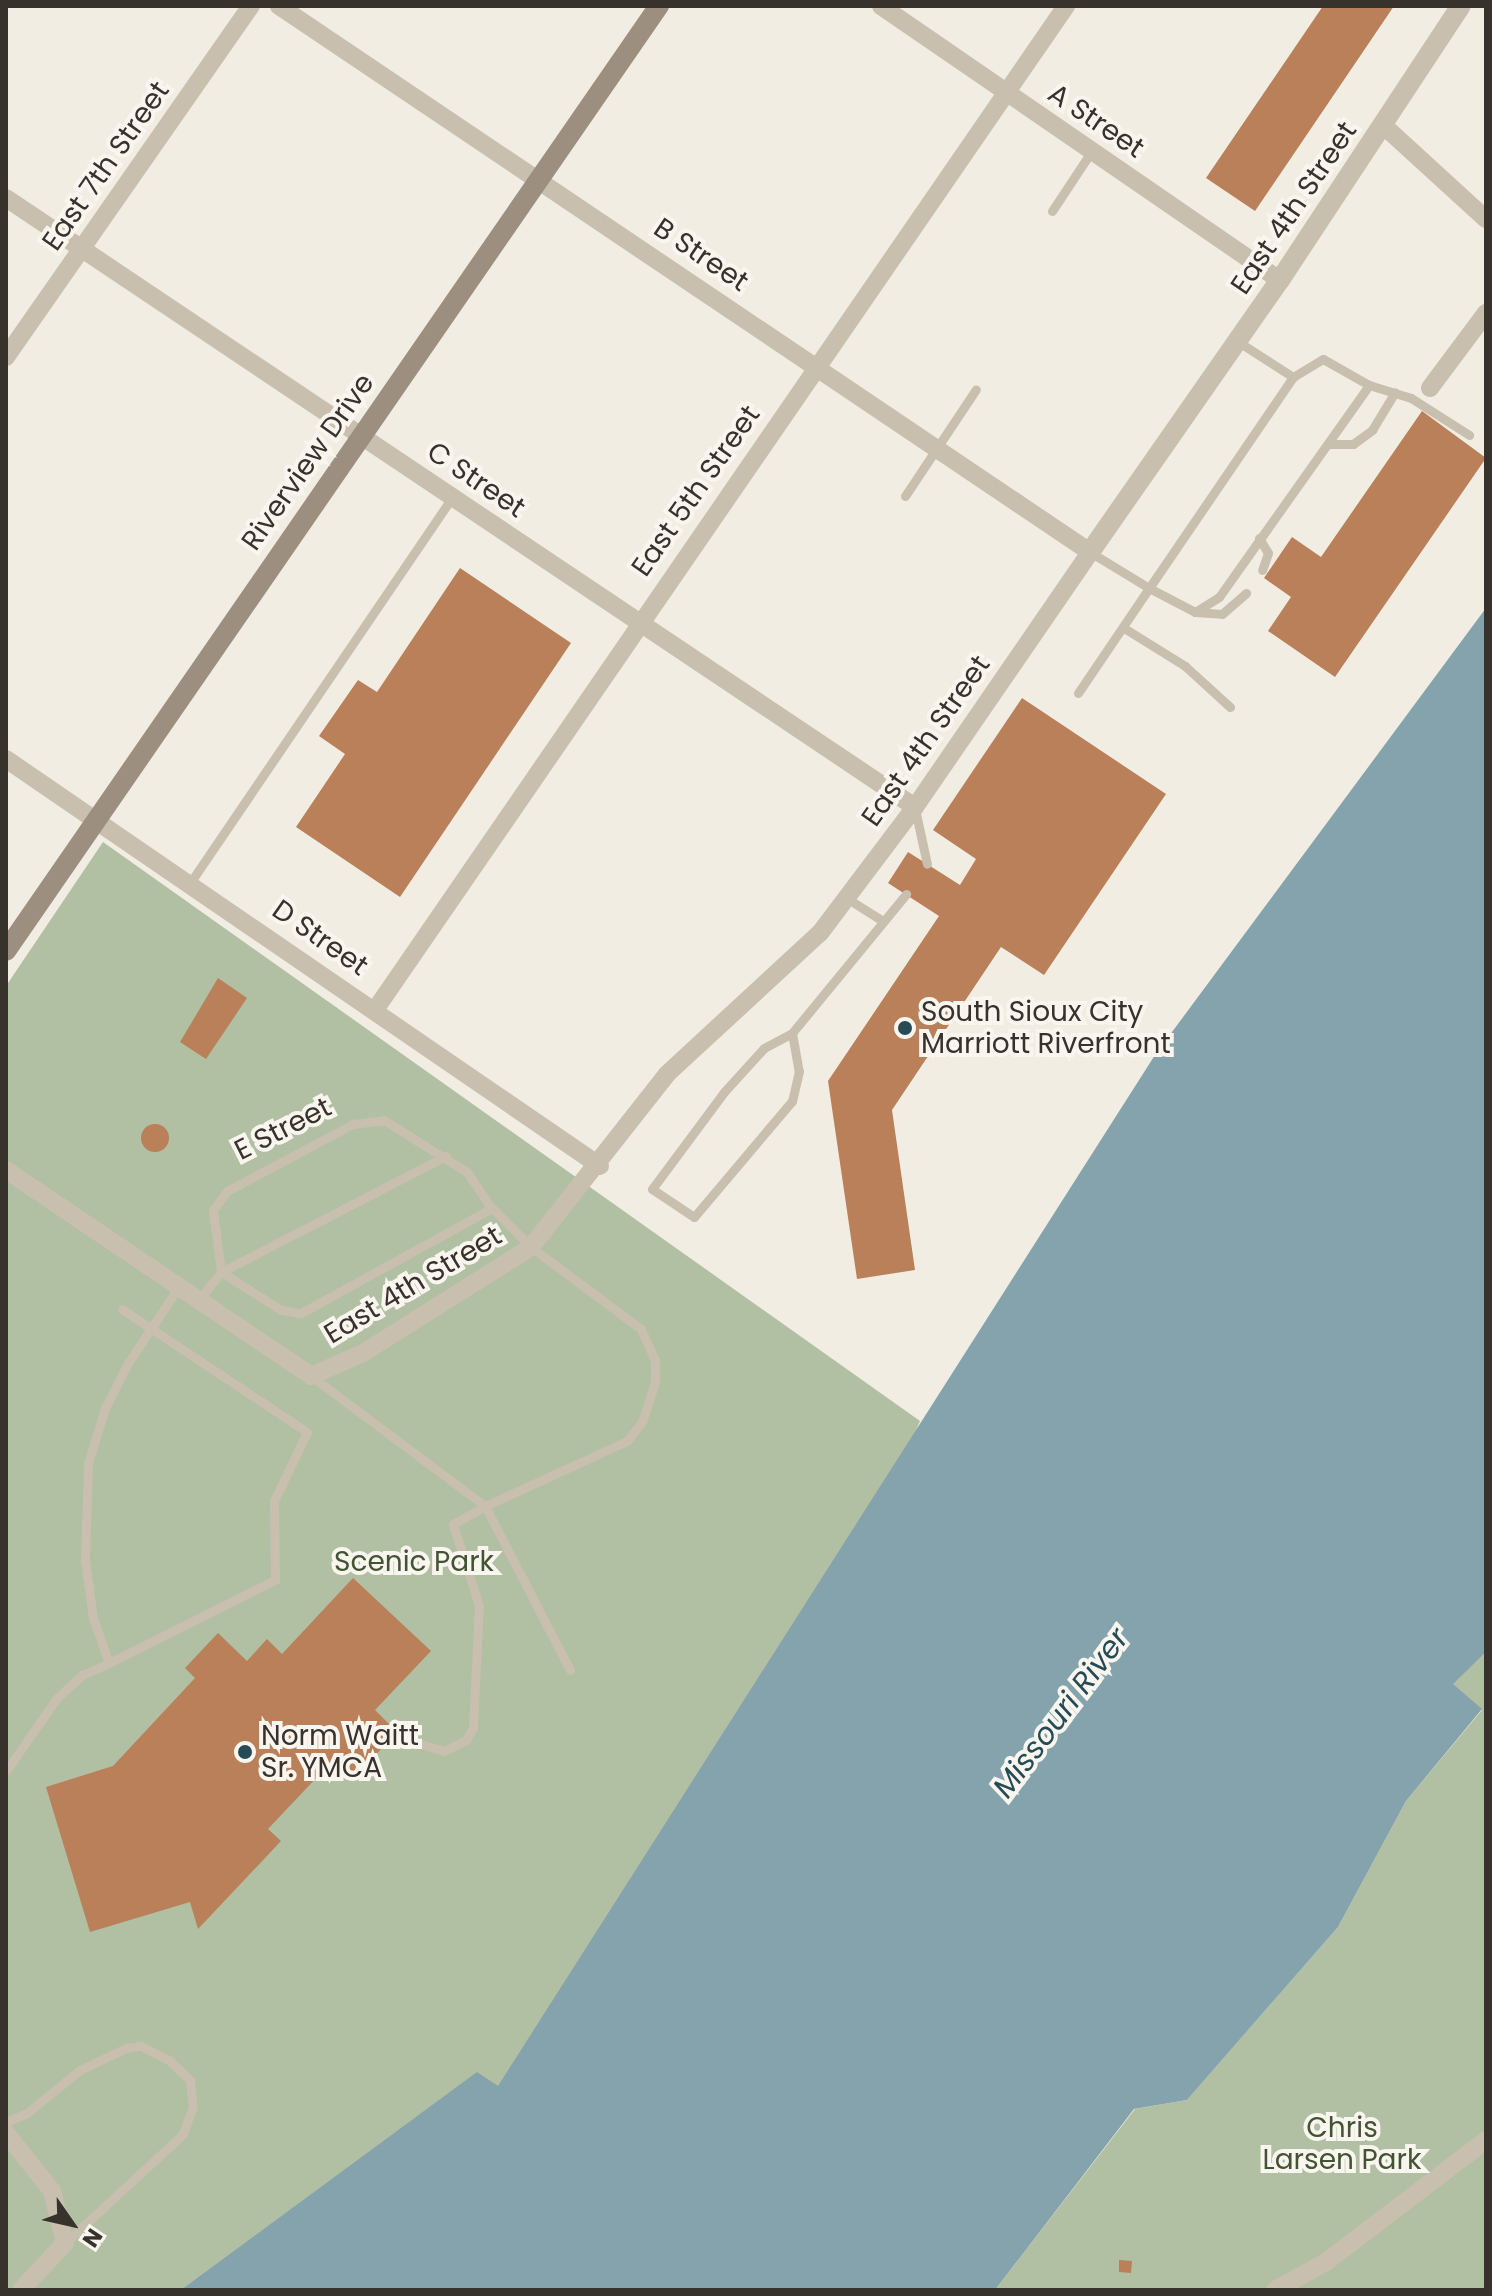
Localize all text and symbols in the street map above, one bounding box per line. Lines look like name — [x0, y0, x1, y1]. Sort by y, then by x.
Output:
street label: East 7th Street — [35, 75, 177, 257]
street label: A Street — [1042, 77, 1150, 165]
street label: East 4th Street — [1224, 115, 1364, 301]
street label: B Street — [647, 211, 755, 299]
street label: Riverview Drive — [235, 367, 381, 557]
street label: East 5th Street — [625, 399, 767, 583]
street label: C Street — [421, 435, 531, 525]
street label: East 4th Street — [855, 649, 997, 833]
street label: D Street — [266, 893, 374, 983]
place label: South Sioux City Marriott Riverfront — [921, 995, 1171, 1061]
marker: South Sioux City Marriott Riverfront — [896, 1019, 914, 1037]
street label: E Street — [229, 1090, 337, 1168]
street label: East 4th Street — [318, 1219, 508, 1351]
park label: Scenic Park — [334, 1545, 494, 1579]
water label: Missouri River — [986, 1621, 1136, 1805]
place label: Norm Waitt Sr. YMCA — [261, 1719, 419, 1785]
marker: Norm Waitt Sr. YMCA — [236, 1743, 254, 1761]
park label: Chris Larsen Park — [1263, 2111, 1421, 2177]
north arrow — [32, 2184, 112, 2264]
text: N — [75, 2222, 110, 2253]

